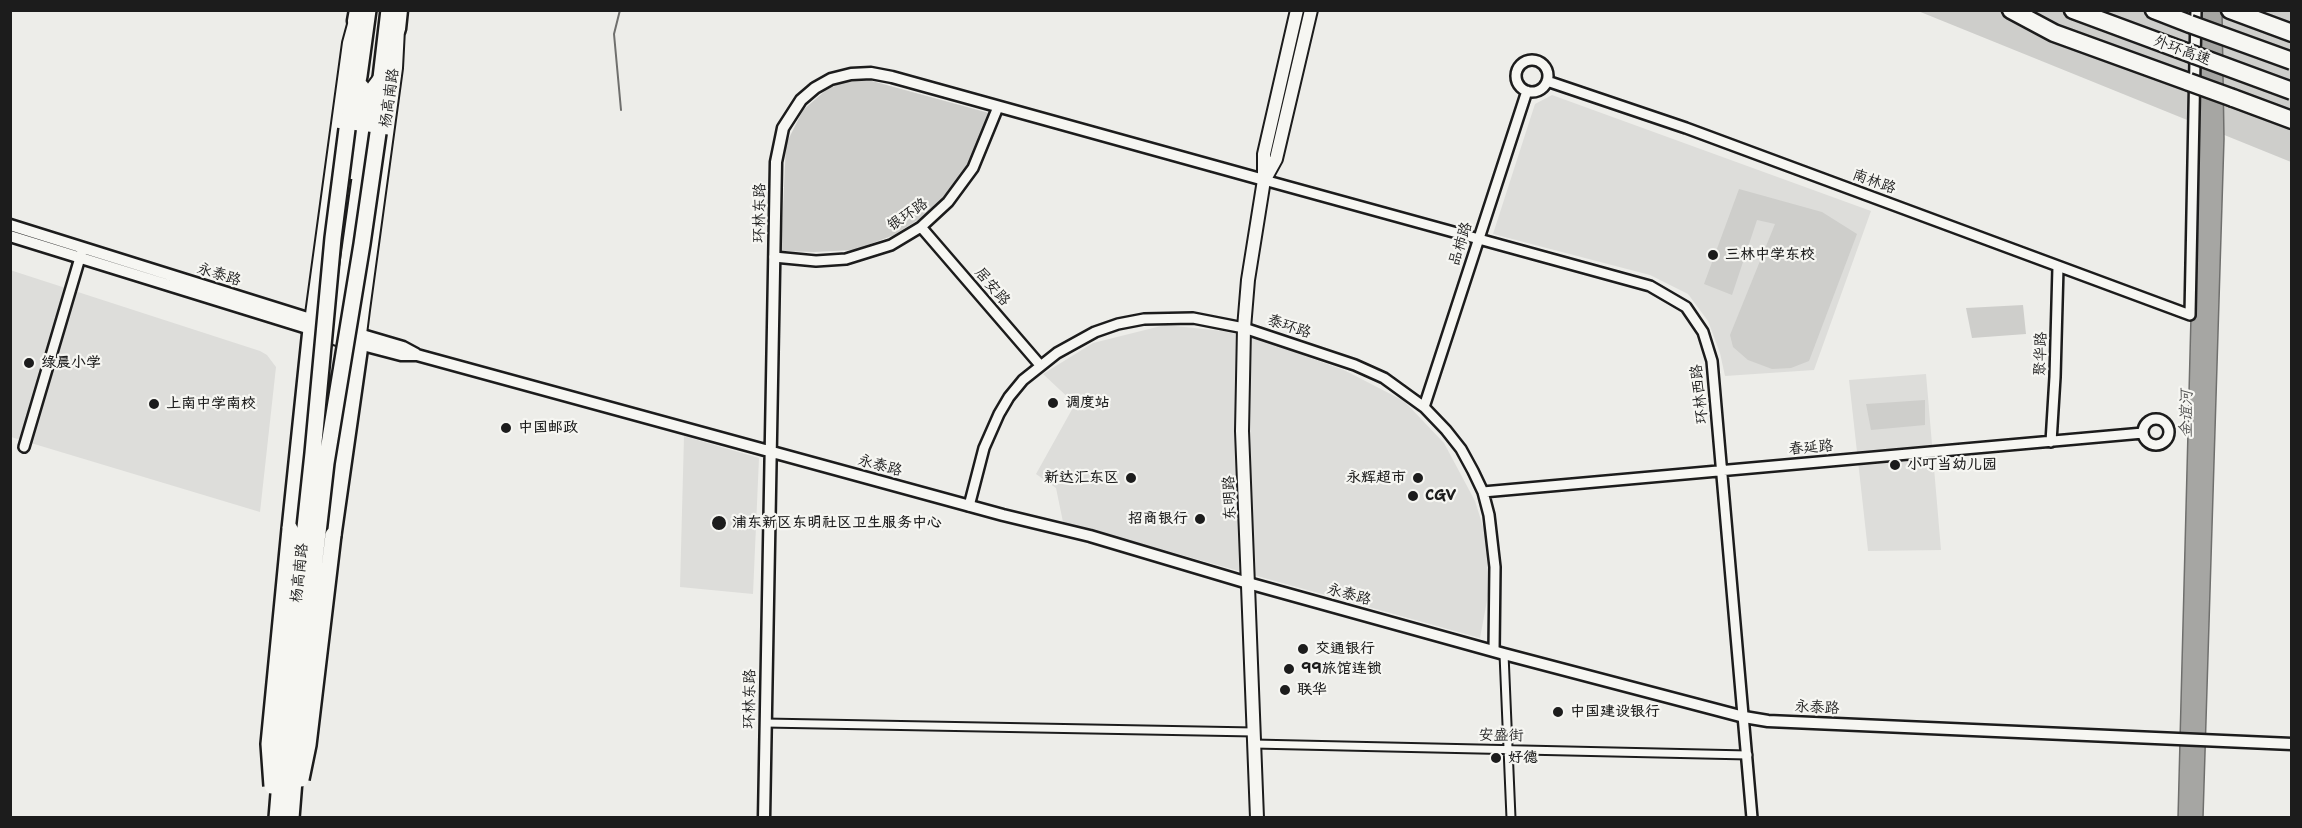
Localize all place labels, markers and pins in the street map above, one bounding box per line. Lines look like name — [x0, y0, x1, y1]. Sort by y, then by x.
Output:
place label: 三林中学东校 — [1725, 246, 1815, 264]
marker: 三林中学东校 — [1706, 248, 1720, 262]
place label: 绿晨小学 — [41, 354, 101, 372]
marker: 绿晨小学 — [22, 356, 36, 370]
place label: 调度站 — [1065, 394, 1110, 412]
place label: 上南中学南校 — [166, 395, 256, 413]
marker: 调度站 — [1046, 396, 1060, 410]
marker: 上南中学南校 — [147, 397, 161, 411]
place label: 中国邮政 — [518, 419, 578, 437]
marker: 中国邮政 — [499, 421, 513, 435]
place label: 小叮当幼儿园 — [1907, 456, 1997, 474]
marker: 小叮当幼儿园 — [1888, 458, 1902, 472]
place label: 新达汇东区 — [1044, 469, 1119, 487]
place label: 永辉超市 — [1346, 469, 1406, 487]
marker: 新达汇东区 — [1124, 471, 1138, 485]
marker: 永辉超市 — [1411, 471, 1425, 485]
place label: CGV — [1425, 487, 1456, 505]
marker: CGV — [1406, 489, 1420, 503]
place label: 招商银行 — [1128, 510, 1188, 528]
marker: 招商银行 — [1193, 512, 1207, 526]
marker: 浦东新区东明社区卫生服务中心 — [710, 514, 728, 532]
place label: 浦东新区东明社区卫生服务中心 — [732, 514, 942, 532]
place label: 交通银行 — [1315, 640, 1375, 658]
marker: 交通银行 — [1296, 642, 1310, 656]
place label: 99旅馆连锁 — [1301, 660, 1382, 678]
marker: 99旅馆连锁 — [1282, 662, 1296, 676]
place label: 联华 — [1297, 681, 1327, 699]
marker: 联华 — [1278, 683, 1292, 697]
place label: 中国建设银行 — [1570, 703, 1660, 721]
marker: 中国建设银行 — [1551, 705, 1565, 719]
place label: 好德 — [1508, 749, 1538, 767]
marker: 好德 — [1489, 751, 1503, 765]

